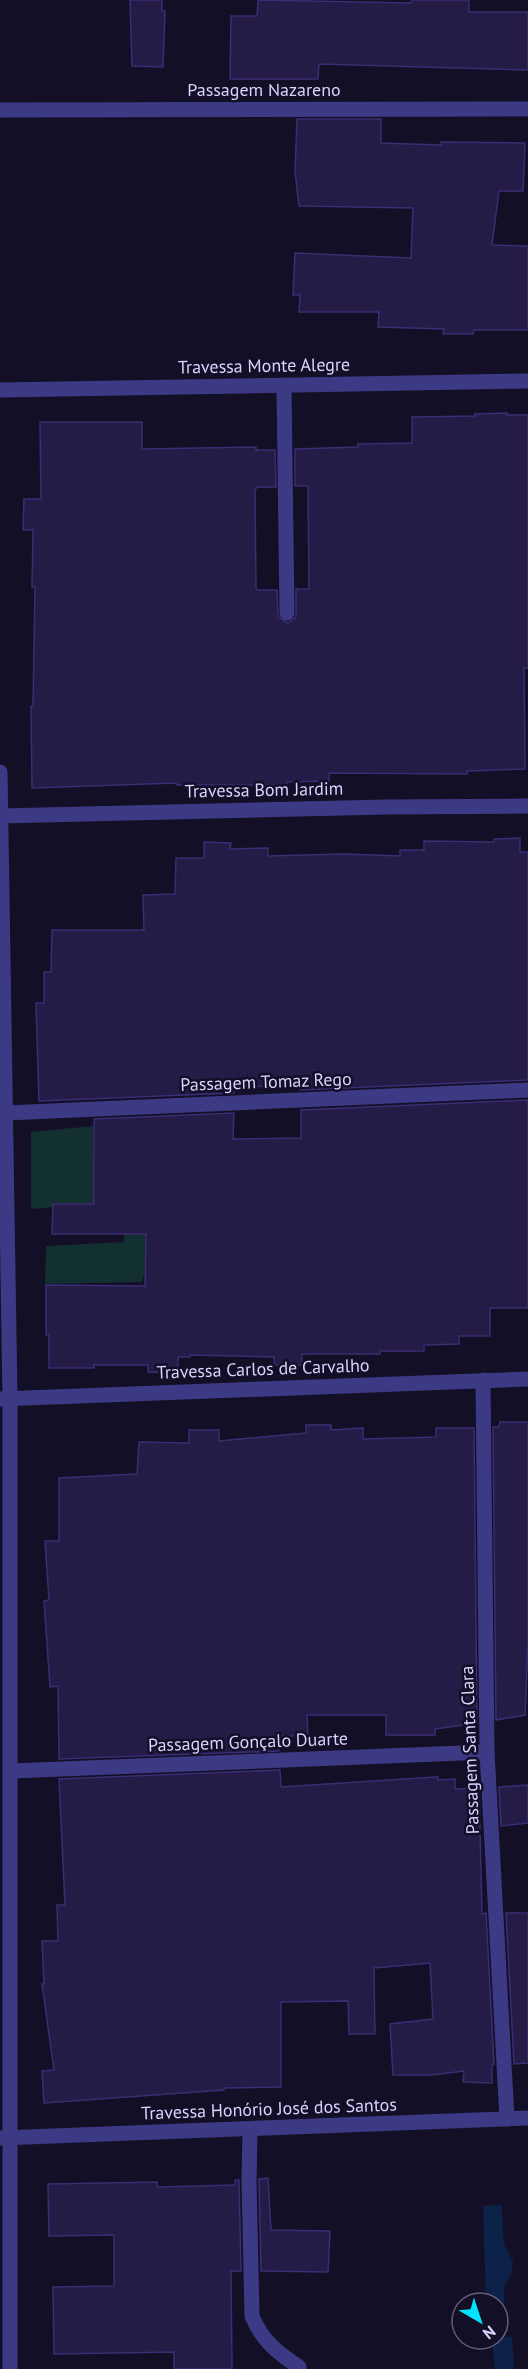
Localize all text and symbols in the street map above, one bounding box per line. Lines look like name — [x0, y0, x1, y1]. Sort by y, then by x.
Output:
street label: Passagem Nazareno — [187, 78, 341, 101]
street label: Travessa Monte Alegre — [178, 352, 350, 379]
street label: Travessa Bom Jardim — [184, 777, 344, 802]
street label: Passagem Tomaz Rego — [180, 1067, 352, 1096]
street label: Travessa Carlos de Carvalho — [156, 1353, 370, 1384]
street label: Passagem Santa Clara — [455, 1665, 484, 1835]
street label: Passagem Gonçalo Duarte — [148, 1727, 348, 1756]
street label: Travessa Honório José dos Santos — [141, 2093, 397, 2124]
north arrow — [450, 2291, 510, 2351]
text: N — [479, 2322, 500, 2344]

